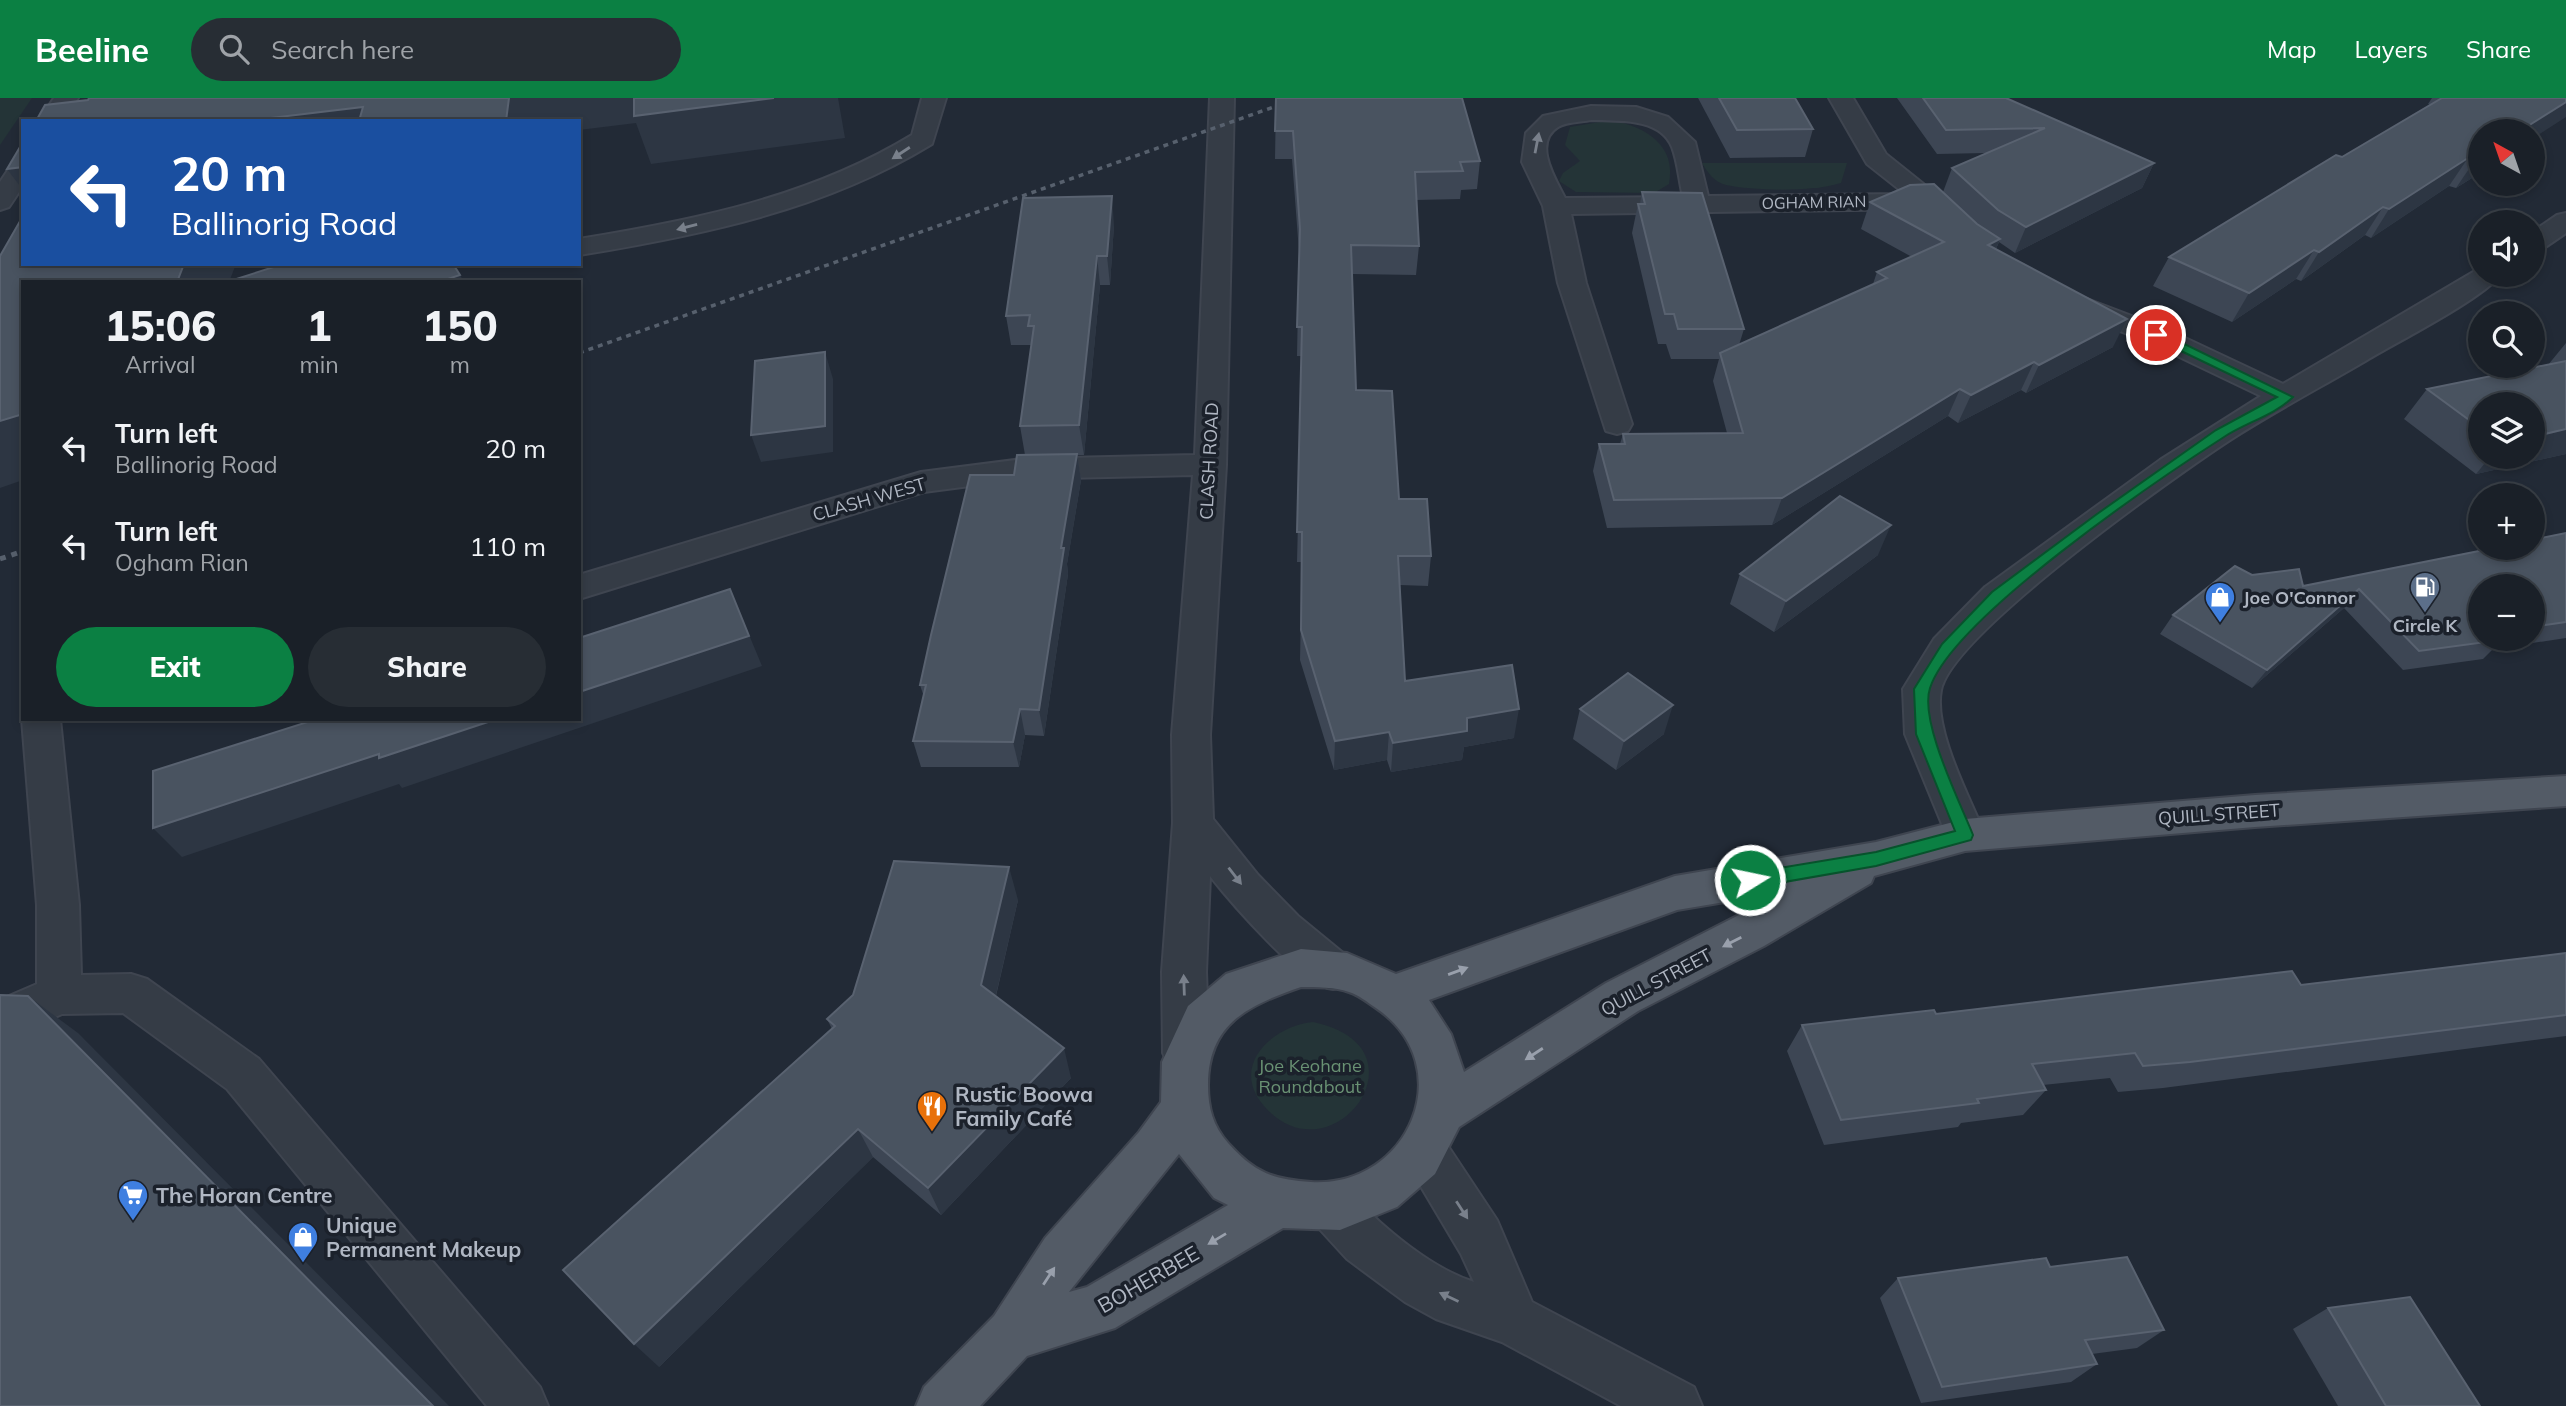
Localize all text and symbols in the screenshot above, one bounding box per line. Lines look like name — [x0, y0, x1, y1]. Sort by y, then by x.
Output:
search box — [191, 18, 681, 81]
text: Beeline — [35, 29, 149, 70]
icon: search — [215, 30, 253, 68]
text: Search here — [271, 33, 414, 66]
text: Map — [2267, 34, 2316, 64]
text: Layers — [2354, 34, 2428, 64]
text: Share — [2466, 34, 2531, 64]
north arrow — [2468, 119, 2544, 196]
map controls — [2468, 119, 2545, 651]
one-way arrow — [1532, 132, 1543, 154]
text: 20 m — [171, 142, 287, 203]
icon: left — [56, 147, 147, 238]
one-way arrow — [892, 147, 911, 160]
street label: OGHAM RIAN — [1761, 191, 1867, 213]
text: Ballinorig Road — [171, 203, 397, 243]
button: sound — [2468, 210, 2545, 287]
one-way arrow — [676, 222, 698, 233]
text: 15:06 — [104, 299, 216, 352]
text: 1 — [306, 299, 332, 352]
text: 150 — [422, 299, 498, 352]
button: search — [2468, 301, 2545, 378]
pin — [2126, 305, 2186, 365]
icon: arrive — [2137, 316, 2175, 354]
text: Arrival — [125, 350, 195, 379]
text: min — [299, 350, 339, 379]
text: m — [450, 350, 470, 379]
button: layers — [2468, 392, 2545, 469]
street label: CLASH ROAD — [1194, 402, 1224, 520]
text: Turn left — [115, 417, 217, 450]
icon: left — [56, 429, 94, 467]
text: 20 m — [485, 432, 546, 465]
text: Ballinorig Road — [115, 450, 278, 479]
street label: CLASH WEST — [810, 472, 928, 526]
button: + — [2468, 483, 2545, 560]
text: Turn left — [115, 515, 217, 548]
icon: left — [56, 527, 94, 565]
text: 110 m — [470, 530, 546, 563]
text: Ogham Rian — [115, 548, 249, 577]
fuel station icon: Circle K — [2408, 570, 2442, 614]
button: − — [2468, 574, 2545, 651]
shop icon: Joe O'Connor — [2203, 580, 2237, 624]
place label: Joe O'Connor — [2243, 586, 2356, 609]
place label: Circle K — [2393, 614, 2458, 637]
button: Exit — [56, 627, 294, 707]
button: Share — [308, 627, 546, 707]
street label: QUILL STREET — [2157, 798, 2281, 830]
position arrow — [1713, 843, 1787, 917]
one-way arrow — [1227, 867, 1242, 885]
one-way arrow — [1722, 937, 1742, 948]
street label: QUILL STREET — [1597, 943, 1715, 1021]
one-way arrow — [1447, 965, 1468, 976]
one-way arrow — [1179, 973, 1190, 995]
one-way arrow — [1524, 1047, 1544, 1060]
park label: Joe Keohane Roundabout — [1258, 1054, 1362, 1098]
place label: Rustic Boowa Family Café — [955, 1081, 1093, 1131]
restaurant icon: Rustic Boowa Family Café — [915, 1089, 949, 1133]
supermarket icon: The Horan Centre — [116, 1178, 150, 1222]
place label: The Horan Centre — [156, 1182, 333, 1208]
one-way arrow — [1455, 1201, 1469, 1219]
place label: Unique Permanent Makeup — [326, 1212, 521, 1262]
shop icon: Unique Permanent Makeup — [286, 1220, 320, 1264]
one-way arrow — [1207, 1233, 1226, 1246]
street label: BOHERBEE — [1093, 1240, 1203, 1318]
one-way arrow — [1043, 1267, 1056, 1286]
one-way arrow — [1438, 1291, 1459, 1302]

